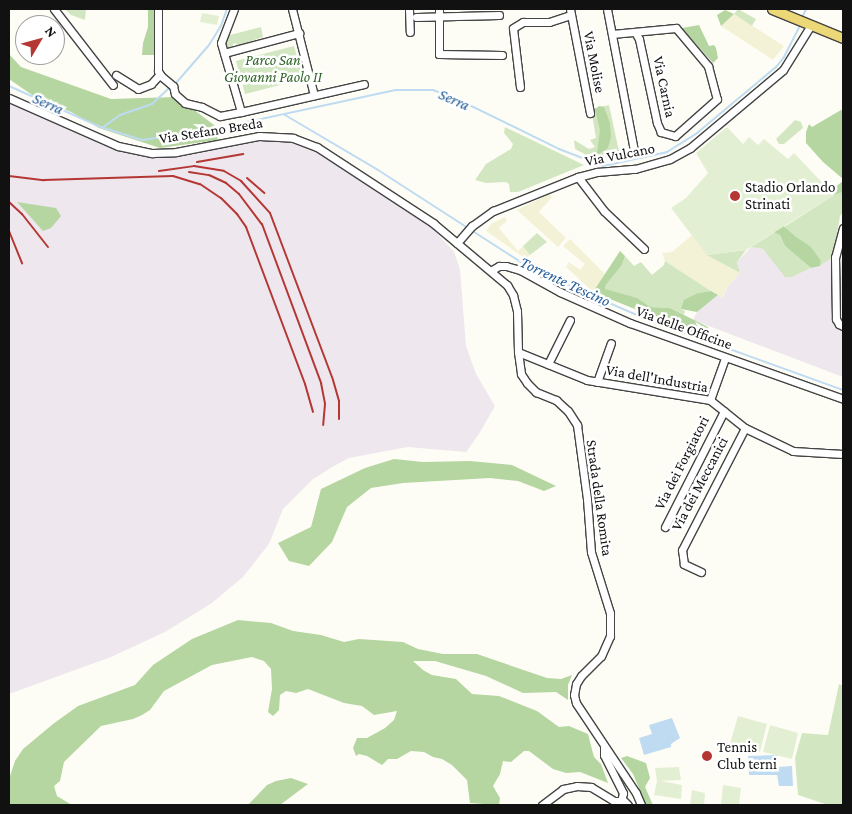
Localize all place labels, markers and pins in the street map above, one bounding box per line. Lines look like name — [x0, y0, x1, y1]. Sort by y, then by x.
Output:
place label: Stadio Orlando Strinati — [745, 178, 835, 213]
marker: Stadio Orlando Strinati — [729, 190, 741, 202]
place label: Tennis Club terni — [717, 738, 777, 773]
marker: Tennis Club terni — [701, 750, 713, 762]

